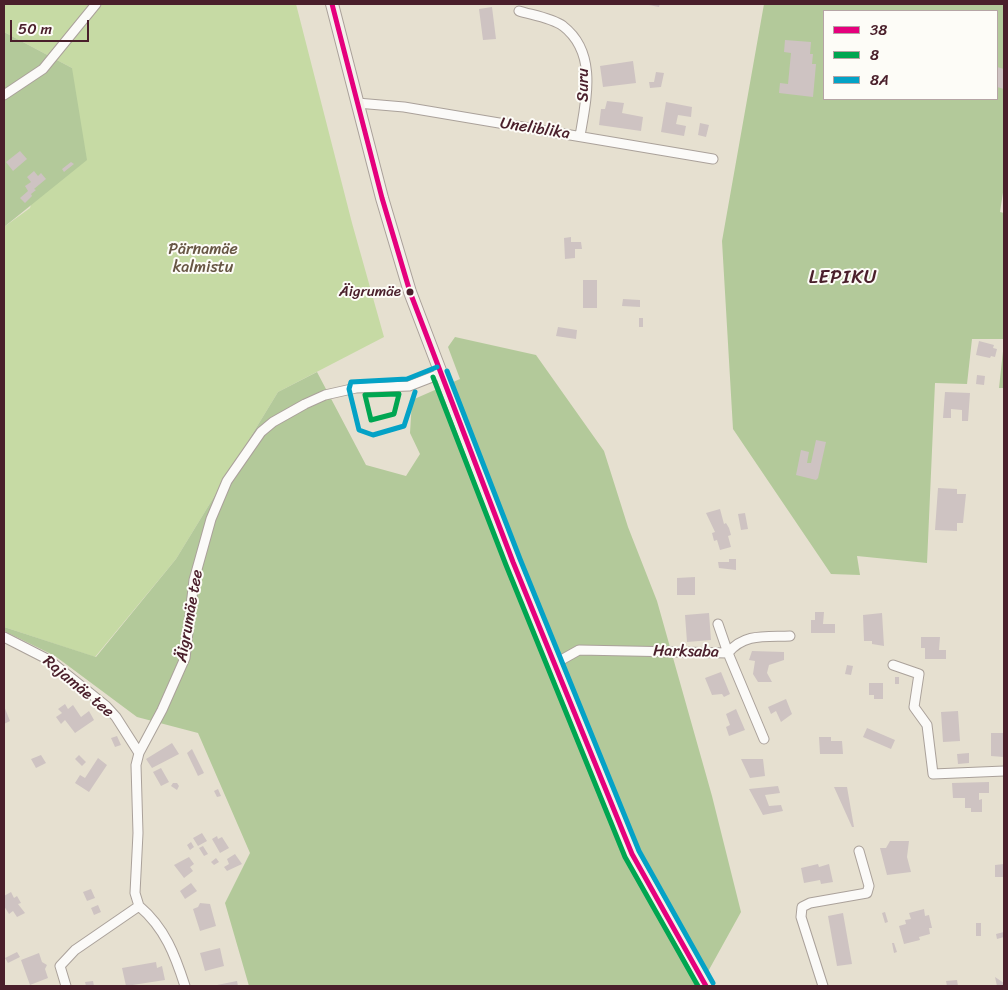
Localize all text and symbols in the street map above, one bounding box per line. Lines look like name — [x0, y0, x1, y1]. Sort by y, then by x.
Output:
scale bar — [12, 10, 91, 42]
legend — [823, 10, 998, 100]
text: 50 m — [18, 16, 52, 42]
text: 38 — [870, 17, 887, 43]
text: 8 — [870, 42, 879, 68]
text: 8A — [870, 67, 889, 93]
street label: Suru — [574, 68, 594, 102]
street label: Uneliblika — [499, 114, 571, 144]
park label: Pärnamäe kalmistu — [168, 240, 238, 278]
district label: LEPIKU — [809, 267, 877, 289]
place label: Äigrumäe — [339, 283, 401, 301]
marker: Äigrumäe — [405, 287, 415, 297]
street label: Äigrumäe tee — [172, 568, 208, 664]
street label: Harksaba — [653, 642, 719, 662]
street label: Rajamäe tee — [39, 652, 117, 722]

